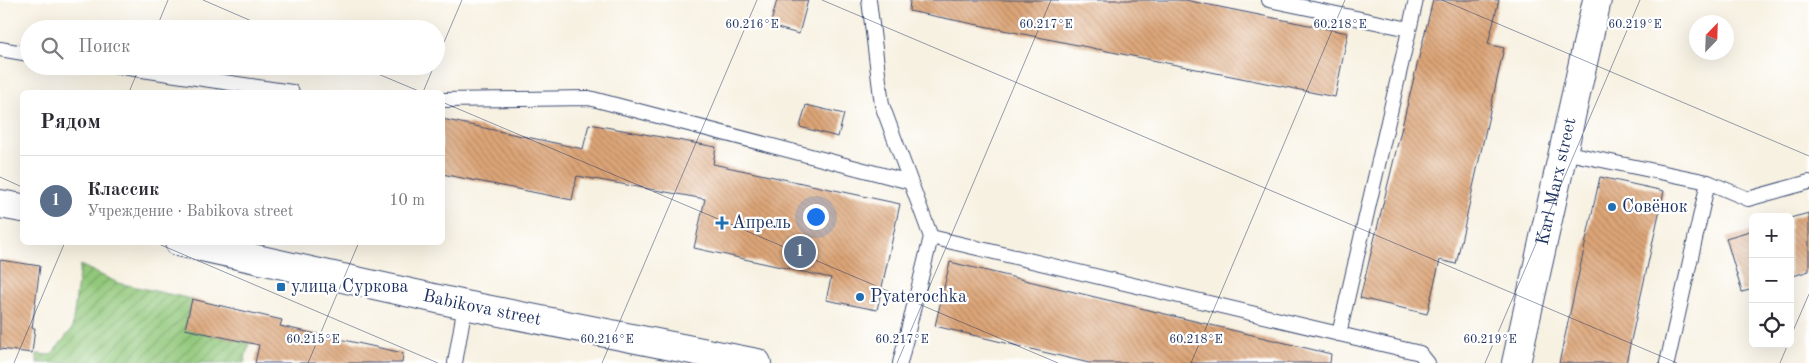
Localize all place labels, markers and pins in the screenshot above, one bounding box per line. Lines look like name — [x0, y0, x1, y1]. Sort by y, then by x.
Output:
place label: Совёнок — [1622, 198, 1688, 216]
marker: Совёнок — [1606, 201, 1618, 213]
place label: Апрель — [732, 214, 791, 232]
marker: Апрель — [716, 217, 728, 229]
pin: 1 — [784, 233, 816, 271]
place label: улица Суркова — [291, 278, 409, 296]
marker: улица Суркова — [275, 281, 287, 293]
place label: Pyaterochka — [870, 288, 967, 306]
marker: Pyaterochka — [854, 291, 866, 303]

